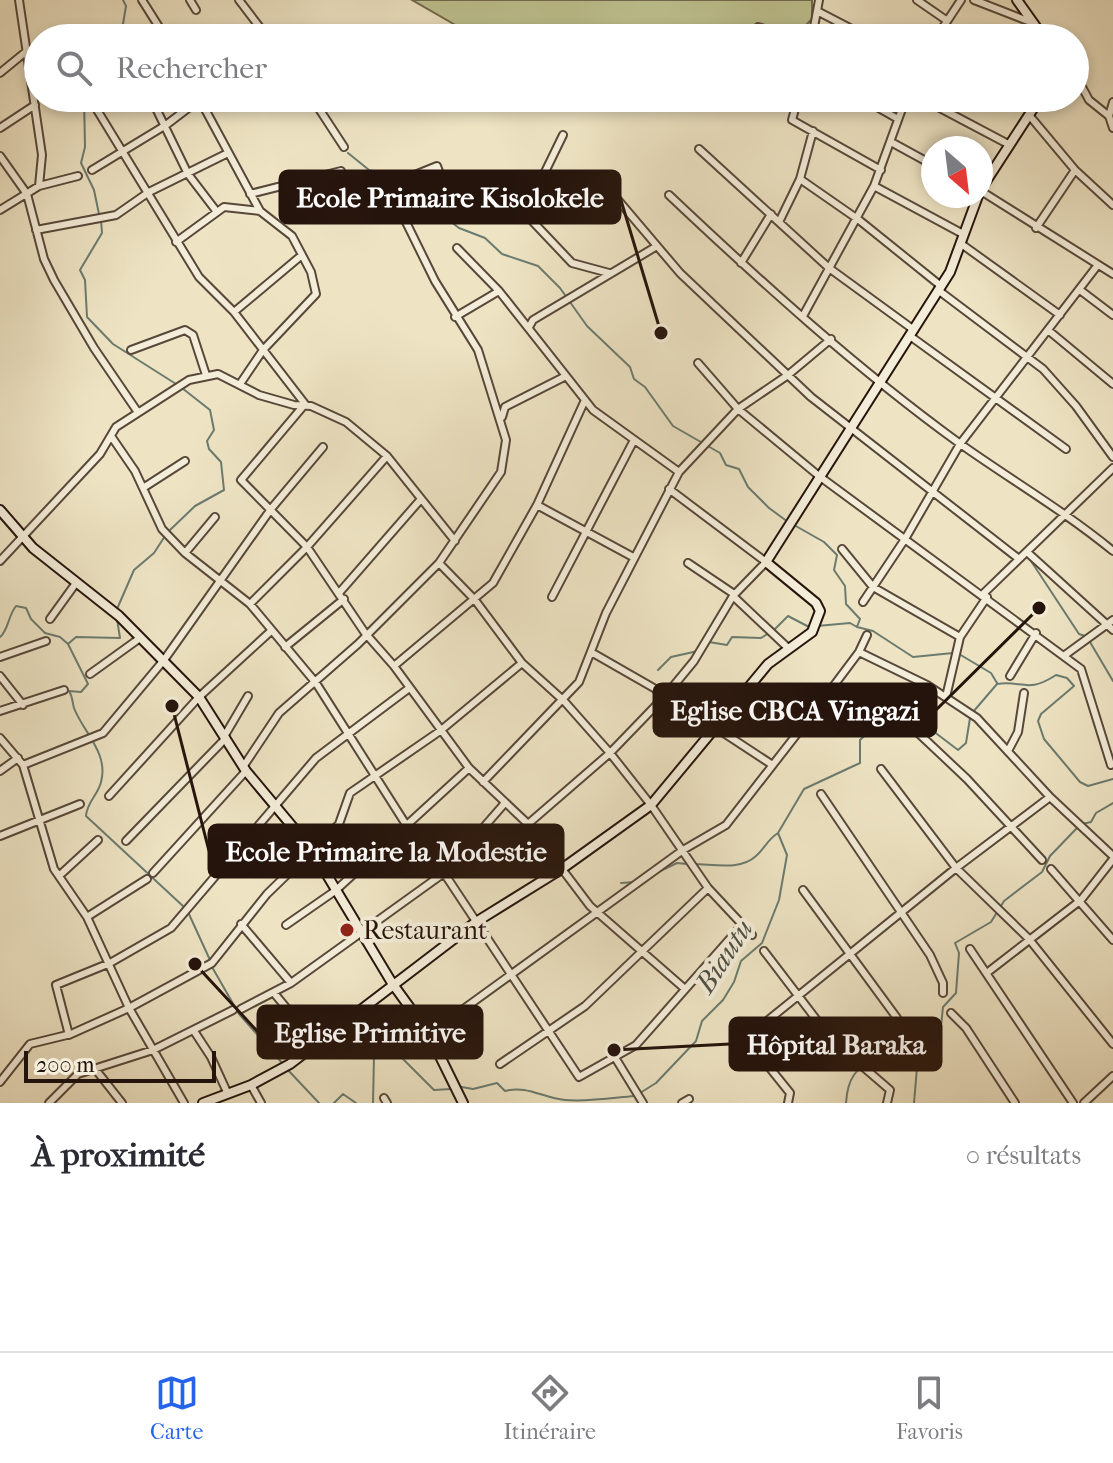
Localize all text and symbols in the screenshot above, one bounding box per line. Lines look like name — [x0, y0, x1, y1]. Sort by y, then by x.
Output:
search box — [24, 24, 1089, 112]
icon: search — [52, 46, 96, 90]
text: Rechercher — [116, 51, 267, 86]
north arrow — [921, 136, 993, 208]
callout: Ecole Primaire Kisolokele — [280, 171, 620, 223]
text: Ecole Primaire Kisolokele — [296, 181, 604, 214]
callout: Eglise CBCA Vingazi — [654, 684, 936, 736]
text: Eglise CBCA Vingazi — [670, 694, 921, 727]
callout: Ecole Primaire la Modestie — [209, 825, 563, 877]
text: Ecole Primaire la Modestie — [225, 835, 547, 868]
water label: Biautu — [687, 913, 760, 1000]
place label: Restaurant — [363, 915, 488, 946]
marker: Restaurant — [338, 921, 356, 939]
callout: Eglise Primitive — [258, 1006, 482, 1058]
text: Eglise Primitive — [274, 1016, 466, 1049]
callout: Hôpital Baraka — [730, 1018, 941, 1070]
text: Hôpital Baraka — [746, 1028, 927, 1061]
scale bar — [24, 1047, 216, 1083]
text: 200 m — [36, 1052, 95, 1078]
text: À proximité — [32, 1135, 205, 1175]
text: 0 résultats — [966, 1140, 1081, 1171]
tab: Carte — [150, 1371, 203, 1445]
tab: Itinéraire — [503, 1371, 596, 1445]
tab: Favoris — [896, 1371, 963, 1445]

